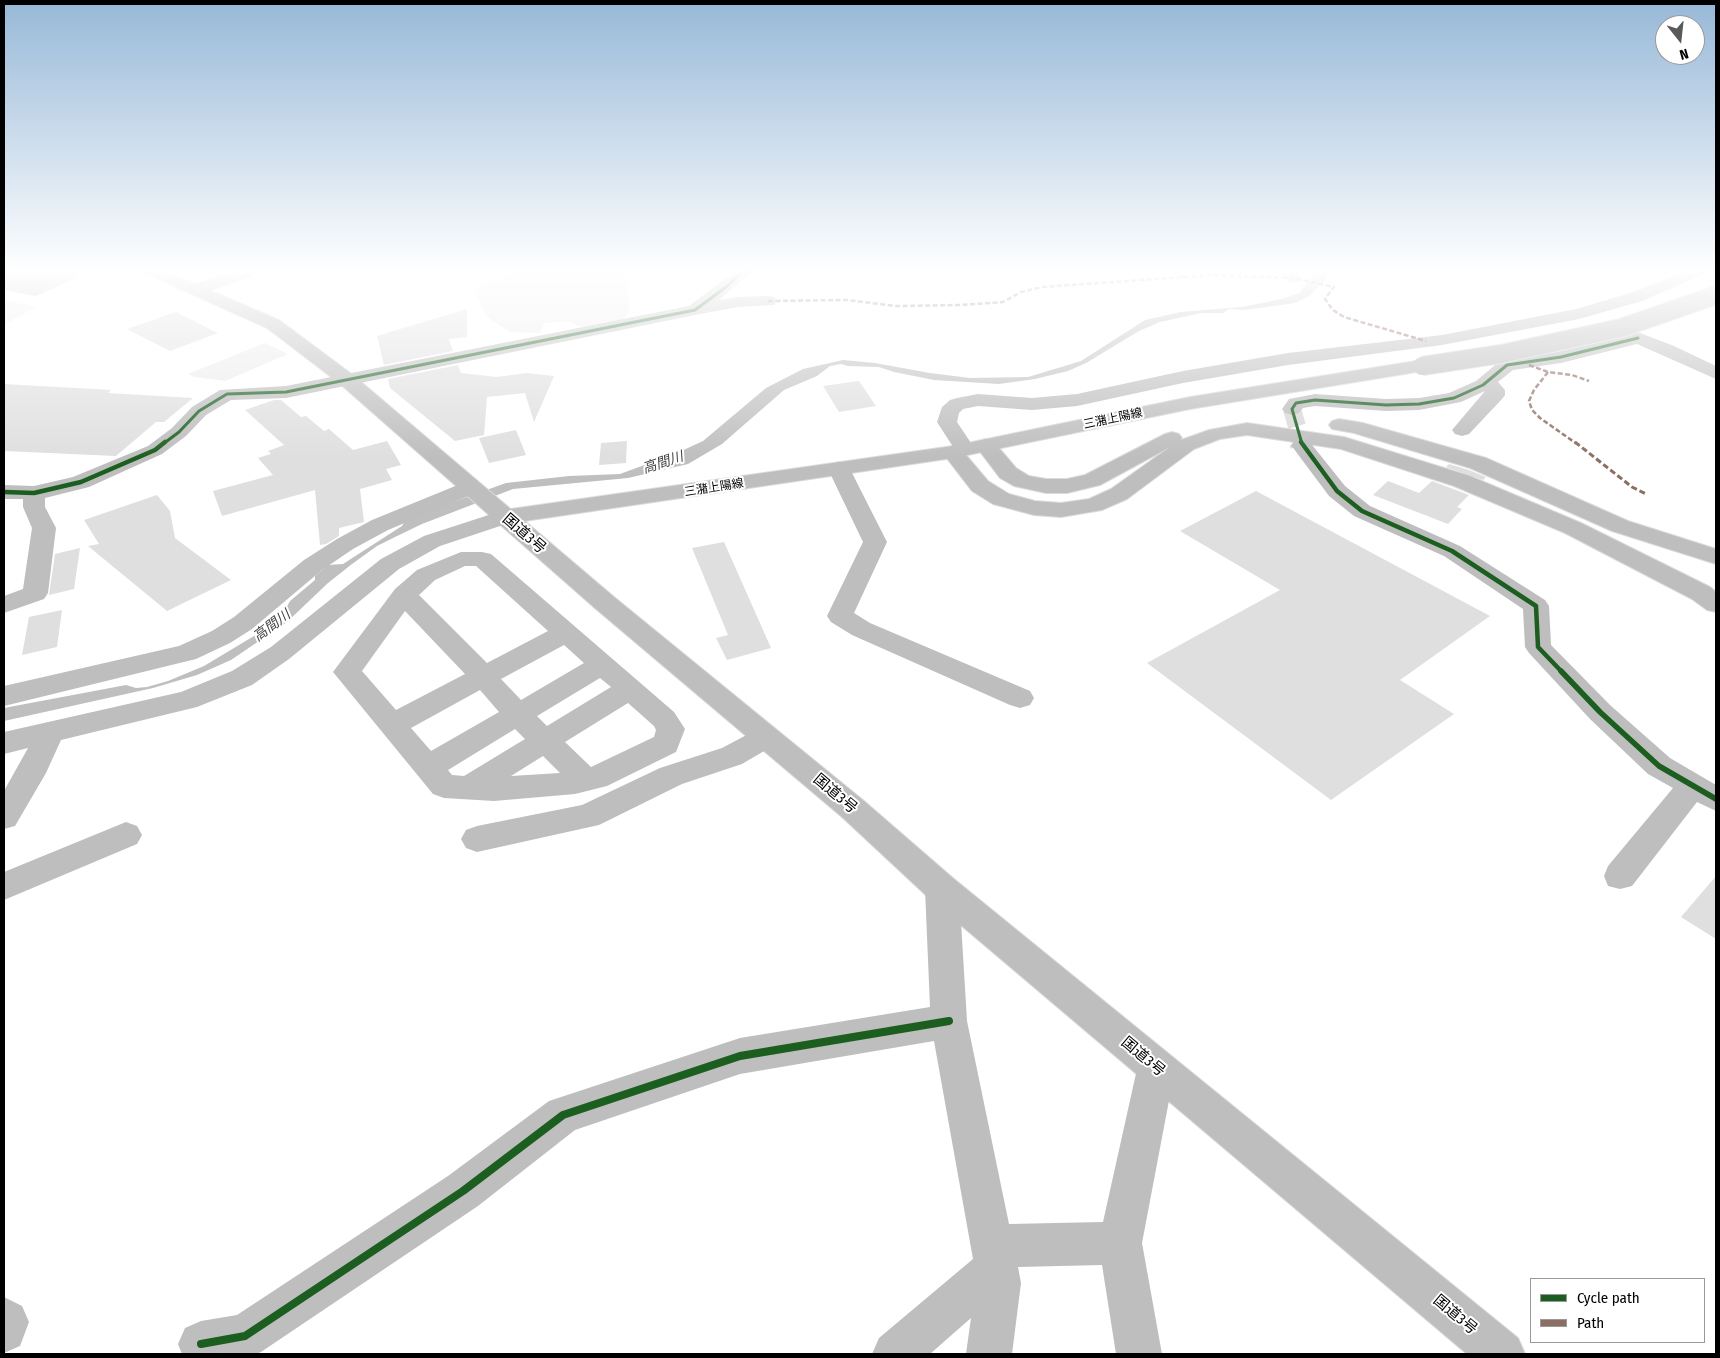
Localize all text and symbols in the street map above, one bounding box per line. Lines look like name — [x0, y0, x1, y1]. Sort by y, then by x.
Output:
north arrow — [1655, 15, 1705, 65]
text: N — [1678, 45, 1690, 63]
street label: 三潴上陽線 — [1082, 406, 1144, 432]
water label: 高間川 — [640, 449, 686, 477]
street label: 三潴上陽線 — [683, 476, 745, 500]
street label: 国道3号 — [499, 510, 549, 558]
water label: 高間川 — [250, 607, 294, 645]
street label: 国道3号 — [809, 770, 861, 818]
street label: 国道3号 — [1117, 1033, 1169, 1081]
legend — [1530, 1278, 1705, 1343]
text: Cycle path — [1577, 1289, 1640, 1307]
street label: 国道3号 — [1429, 1291, 1481, 1339]
text: Path — [1577, 1314, 1604, 1332]

